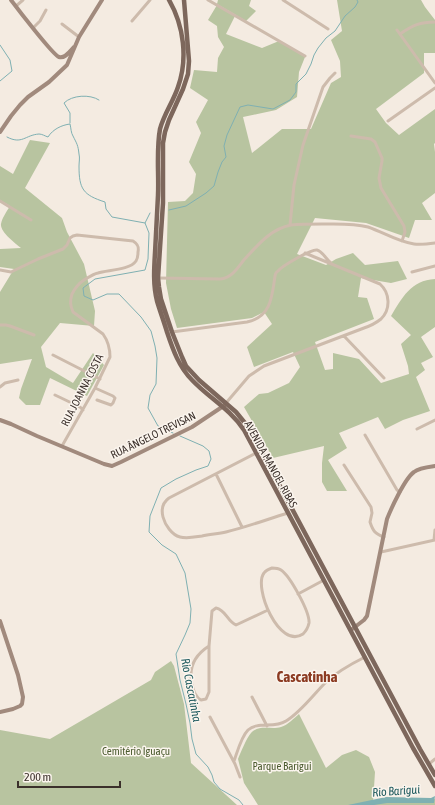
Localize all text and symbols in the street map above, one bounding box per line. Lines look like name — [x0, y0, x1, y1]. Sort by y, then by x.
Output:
street label: RUA JOANNA COSTA — [59, 351, 106, 428]
street label: RUA ÂNGELO TREVISAN — [109, 409, 197, 461]
street label: AVENIDA MANOEL RIBAS — [242, 419, 300, 510]
water label: Rio Cascatinha — [178, 657, 204, 724]
district label: Cascatinha — [277, 668, 337, 685]
park label: Cemitério Iguaçu — [102, 745, 170, 757]
park label: Parque Barigui — [252, 760, 312, 772]
scale bar — [18, 763, 120, 789]
text: 200 m — [24, 770, 51, 784]
water label: Rio Barigui — [372, 782, 421, 800]

